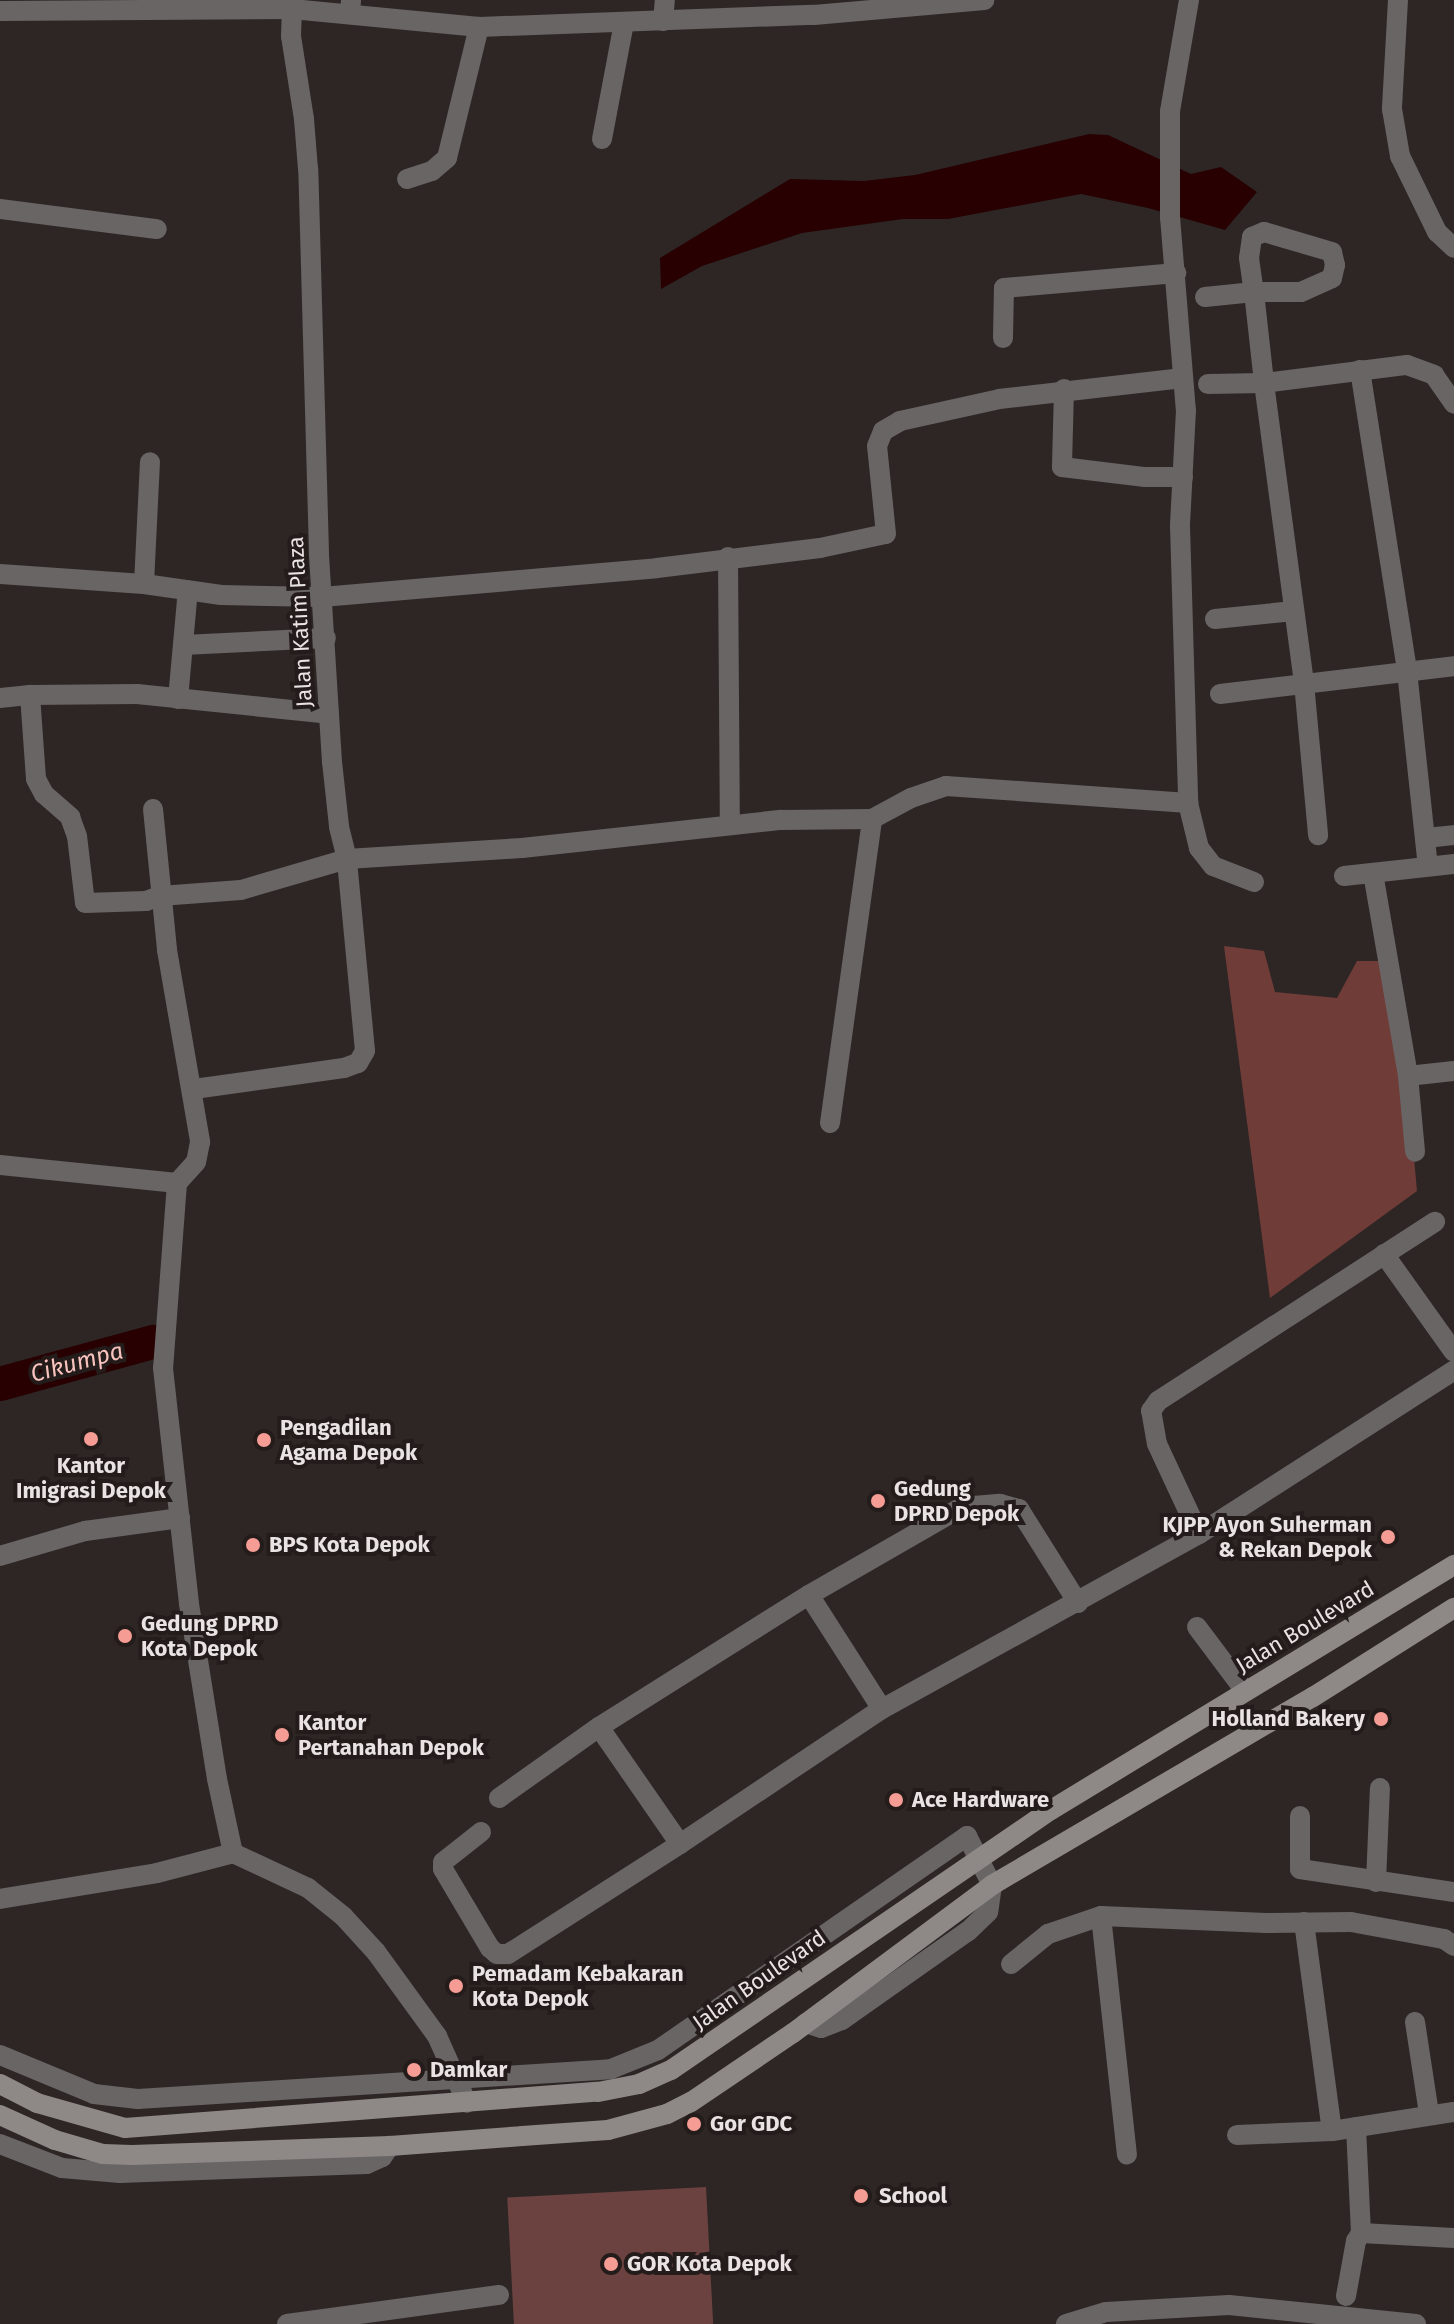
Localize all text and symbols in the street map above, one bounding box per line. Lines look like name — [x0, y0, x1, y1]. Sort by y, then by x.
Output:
street label: Jalan Katim Plaza — [282, 536, 318, 708]
water label: Cikumpa — [27, 1337, 127, 1389]
place label: Pengadilan Agama Depok — [280, 1414, 417, 1466]
marker: Kantor Imigrasi Depok — [82, 1430, 100, 1448]
marker: Pengadilan Agama Depok — [255, 1431, 273, 1449]
place label: Kantor Imigrasi Depok — [16, 1452, 166, 1504]
place label: Gedung DPRD Depok — [894, 1475, 1019, 1526]
marker: Gedung DPRD Depok — [869, 1492, 887, 1510]
place label: KJPP Ayon Suherman & Rekan Depok — [1163, 1511, 1372, 1562]
marker: KJPP Ayon Suherman & Rekan Depok — [1379, 1528, 1397, 1546]
place label: BPS Kota Depok — [269, 1532, 430, 1558]
marker: BPS Kota Depok — [244, 1536, 262, 1554]
street label: Jalan Boulevard — [1231, 1575, 1379, 1679]
place label: Gedung DPRD Kota Depok — [141, 1610, 279, 1662]
marker: Gedung DPRD Kota Depok — [116, 1627, 134, 1645]
place label: Holland Bakery — [1212, 1706, 1365, 1732]
place label: Kantor Pertanahan Depok — [298, 1709, 484, 1760]
marker: Holland Bakery — [1372, 1710, 1390, 1728]
marker: Kantor Pertanahan Depok — [273, 1726, 291, 1744]
place label: Ace Hardware — [912, 1787, 1049, 1813]
marker: Ace Hardware — [887, 1791, 905, 1809]
street label: Jalan Boulevard — [687, 1924, 831, 2036]
place label: Pemadam Kebakaran Kota Depok — [472, 1960, 684, 2012]
marker: Pemadam Kebakaran Kota Depok — [447, 1977, 465, 1995]
place label: Damkar — [430, 2057, 507, 2083]
marker: Damkar — [405, 2061, 423, 2079]
place label: Gor GDC — [710, 2111, 792, 2137]
marker: Gor GDC — [685, 2115, 703, 2133]
place label: School — [879, 2183, 947, 2209]
marker: School — [850, 2185, 872, 2207]
place label: GOR Kota Depok — [627, 2251, 792, 2277]
marker: GOR Kota Depok — [602, 2255, 620, 2273]

